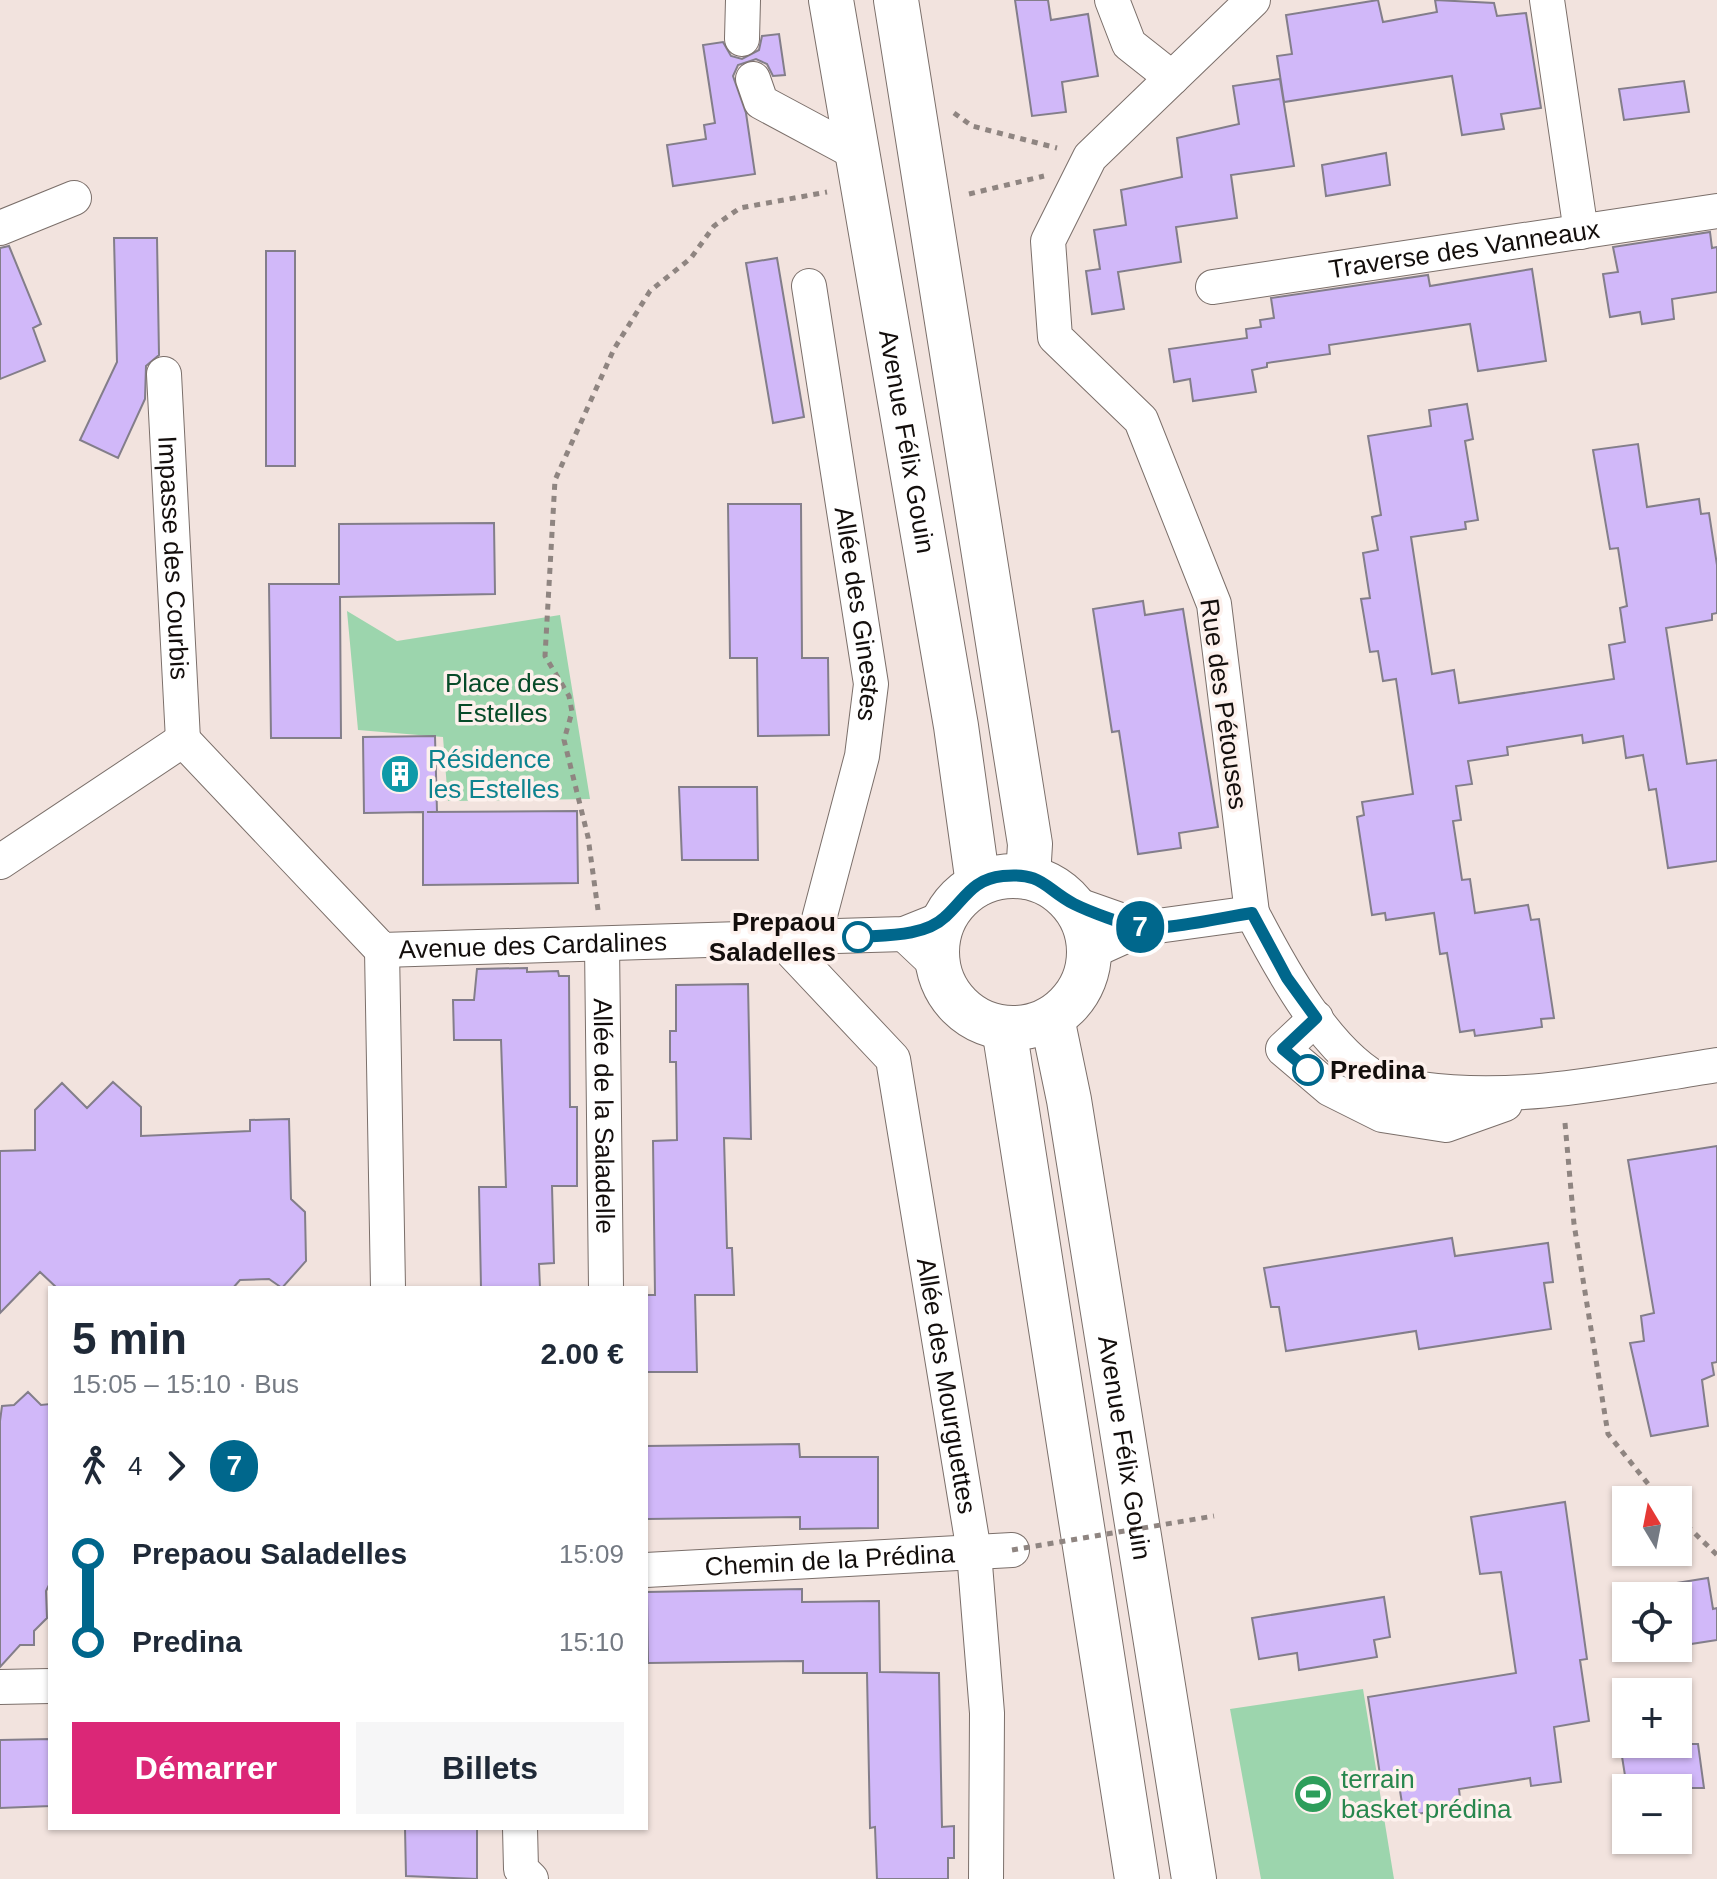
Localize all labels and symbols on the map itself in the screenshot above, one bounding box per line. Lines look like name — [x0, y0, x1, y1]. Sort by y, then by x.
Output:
street label: Traverse des Vanneaux — [1327, 214, 1602, 284]
street label: Avenue Félix Gouin — [873, 327, 941, 556]
street label: Impasse des Courbis — [152, 435, 195, 681]
street label: Allée des Ginestes — [829, 505, 886, 723]
street label: Rue des Pétouses — [1194, 597, 1254, 811]
park label: Place des Estelles — [445, 668, 559, 728]
place label: Résidence les Estelles — [428, 744, 560, 804]
building icon: Résidence les Estelles — [379, 753, 421, 795]
line badge: 7 — [1114, 901, 1166, 953]
place label: Prepaou Saladelles — [709, 907, 836, 967]
marker: Prepaou Saladelles — [843, 922, 873, 952]
street label: Avenue des Cardalines — [398, 926, 667, 964]
street label: Allée de la Saladelle — [588, 998, 620, 1234]
marker: Predina — [1293, 1055, 1323, 1085]
place label: Predina — [1330, 1055, 1426, 1085]
street label: Allée des Mourguettes — [911, 1256, 982, 1516]
street label: Avenue Félix Gouin — [1092, 1334, 1158, 1562]
north arrow — [1612, 1486, 1692, 1566]
street label: Chemin de la Prédina — [704, 1538, 956, 1582]
place label: terrain basket prédina — [1341, 1764, 1512, 1824]
sports icon: terrain basket prédina — [1292, 1773, 1334, 1815]

